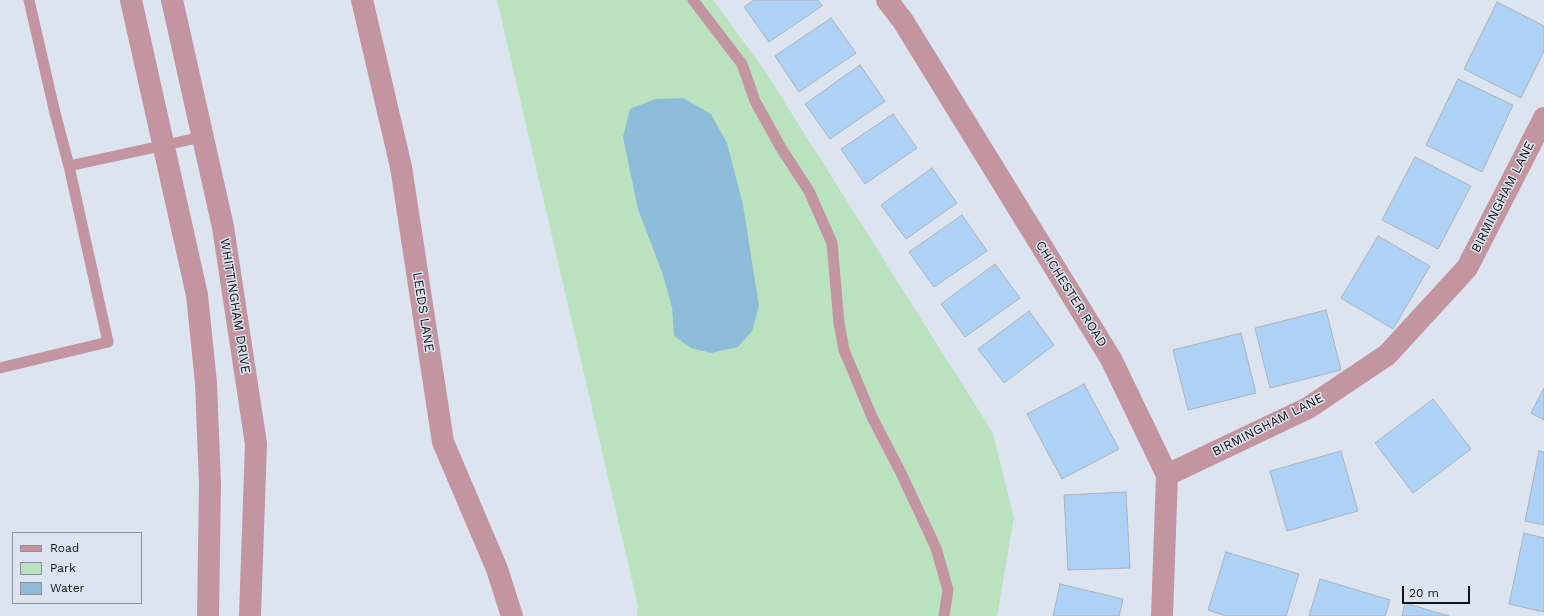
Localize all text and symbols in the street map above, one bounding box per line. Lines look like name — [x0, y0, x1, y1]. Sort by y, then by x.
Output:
street label: BIRMINGHAM LANE — [1468, 139, 1538, 255]
street label: WHITTINGHAM DRIVE — [217, 237, 253, 375]
street label: CHICHESTER ROAD — [1032, 238, 1110, 350]
street label: LEEDS LANE — [409, 271, 437, 353]
street label: BIRMINGHAM LANE — [1210, 390, 1326, 460]
legend — [12, 532, 142, 604]
text: Road — [50, 541, 79, 555]
text: Park — [50, 561, 76, 575]
scale bar — [1404, 578, 1472, 604]
text: Water — [50, 581, 84, 595]
text: 20 m — [1409, 586, 1439, 600]

